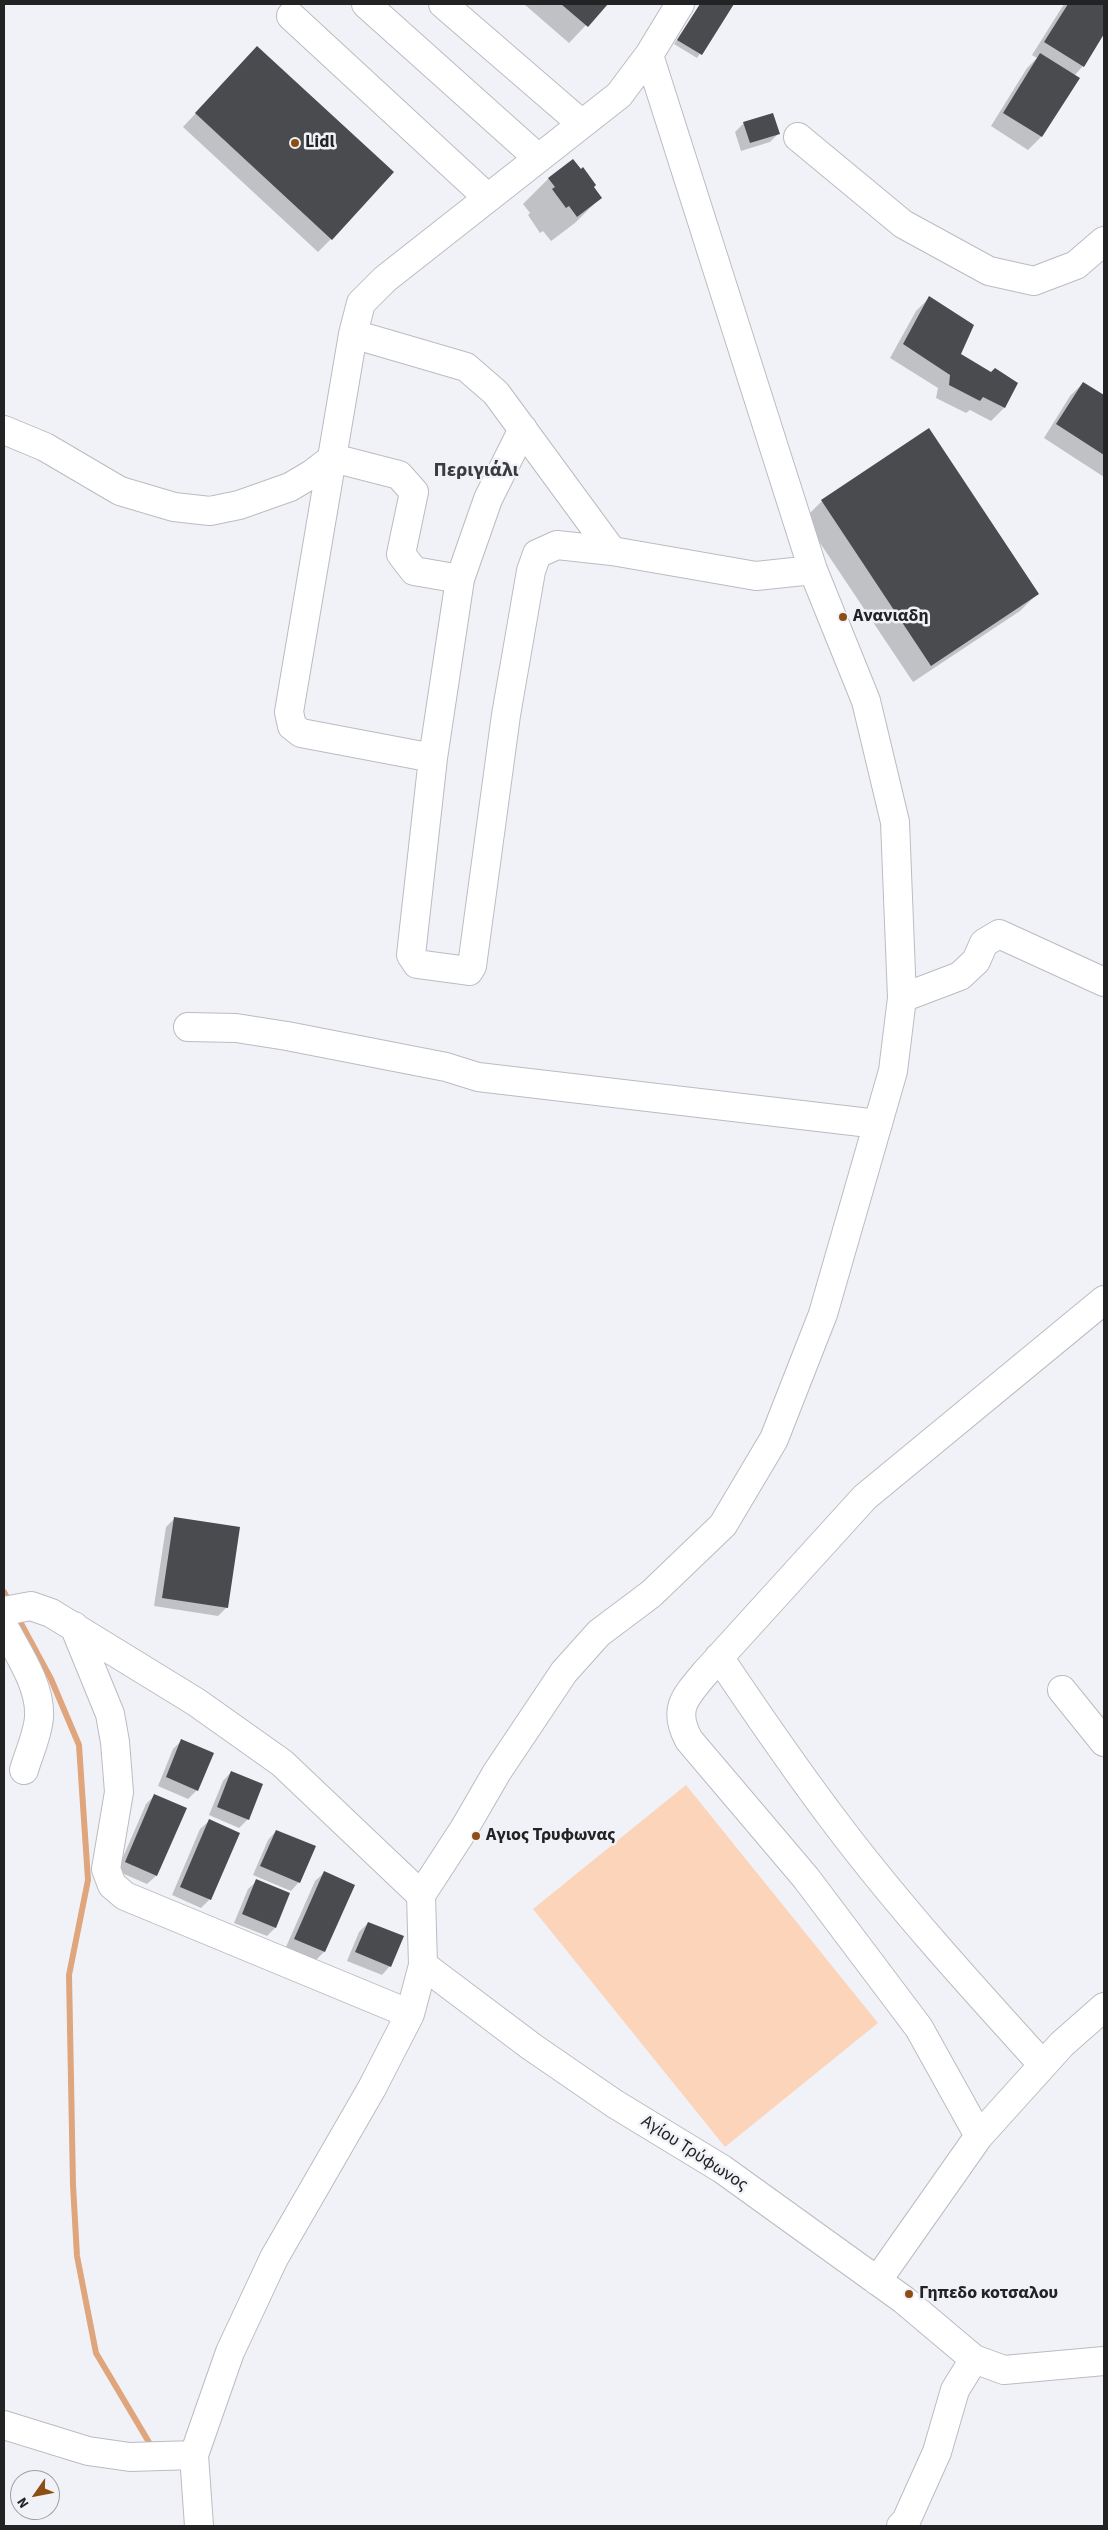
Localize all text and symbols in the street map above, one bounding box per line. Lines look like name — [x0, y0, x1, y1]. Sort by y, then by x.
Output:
place label: Lidl — [305, 132, 335, 154]
marker: Lidl — [289, 137, 301, 149]
district label: Περιγιάλι — [433, 460, 519, 484]
place label: Ανανιαδη — [853, 606, 929, 628]
marker: Ανανιαδη — [837, 611, 849, 623]
place label: Αγιος Τρυφωνας — [486, 1825, 615, 1847]
marker: Αγιος Τρυφωνας — [470, 1830, 482, 1842]
street label: Αγίου Τρύφωνος — [637, 2111, 751, 2197]
place label: Γηπεδο κοτσαλου — [919, 2283, 1058, 2305]
marker: Γηπεδο κοτσαλου — [903, 2288, 915, 2300]
north arrow — [10, 2470, 60, 2520]
text: N — [12, 2493, 34, 2512]

